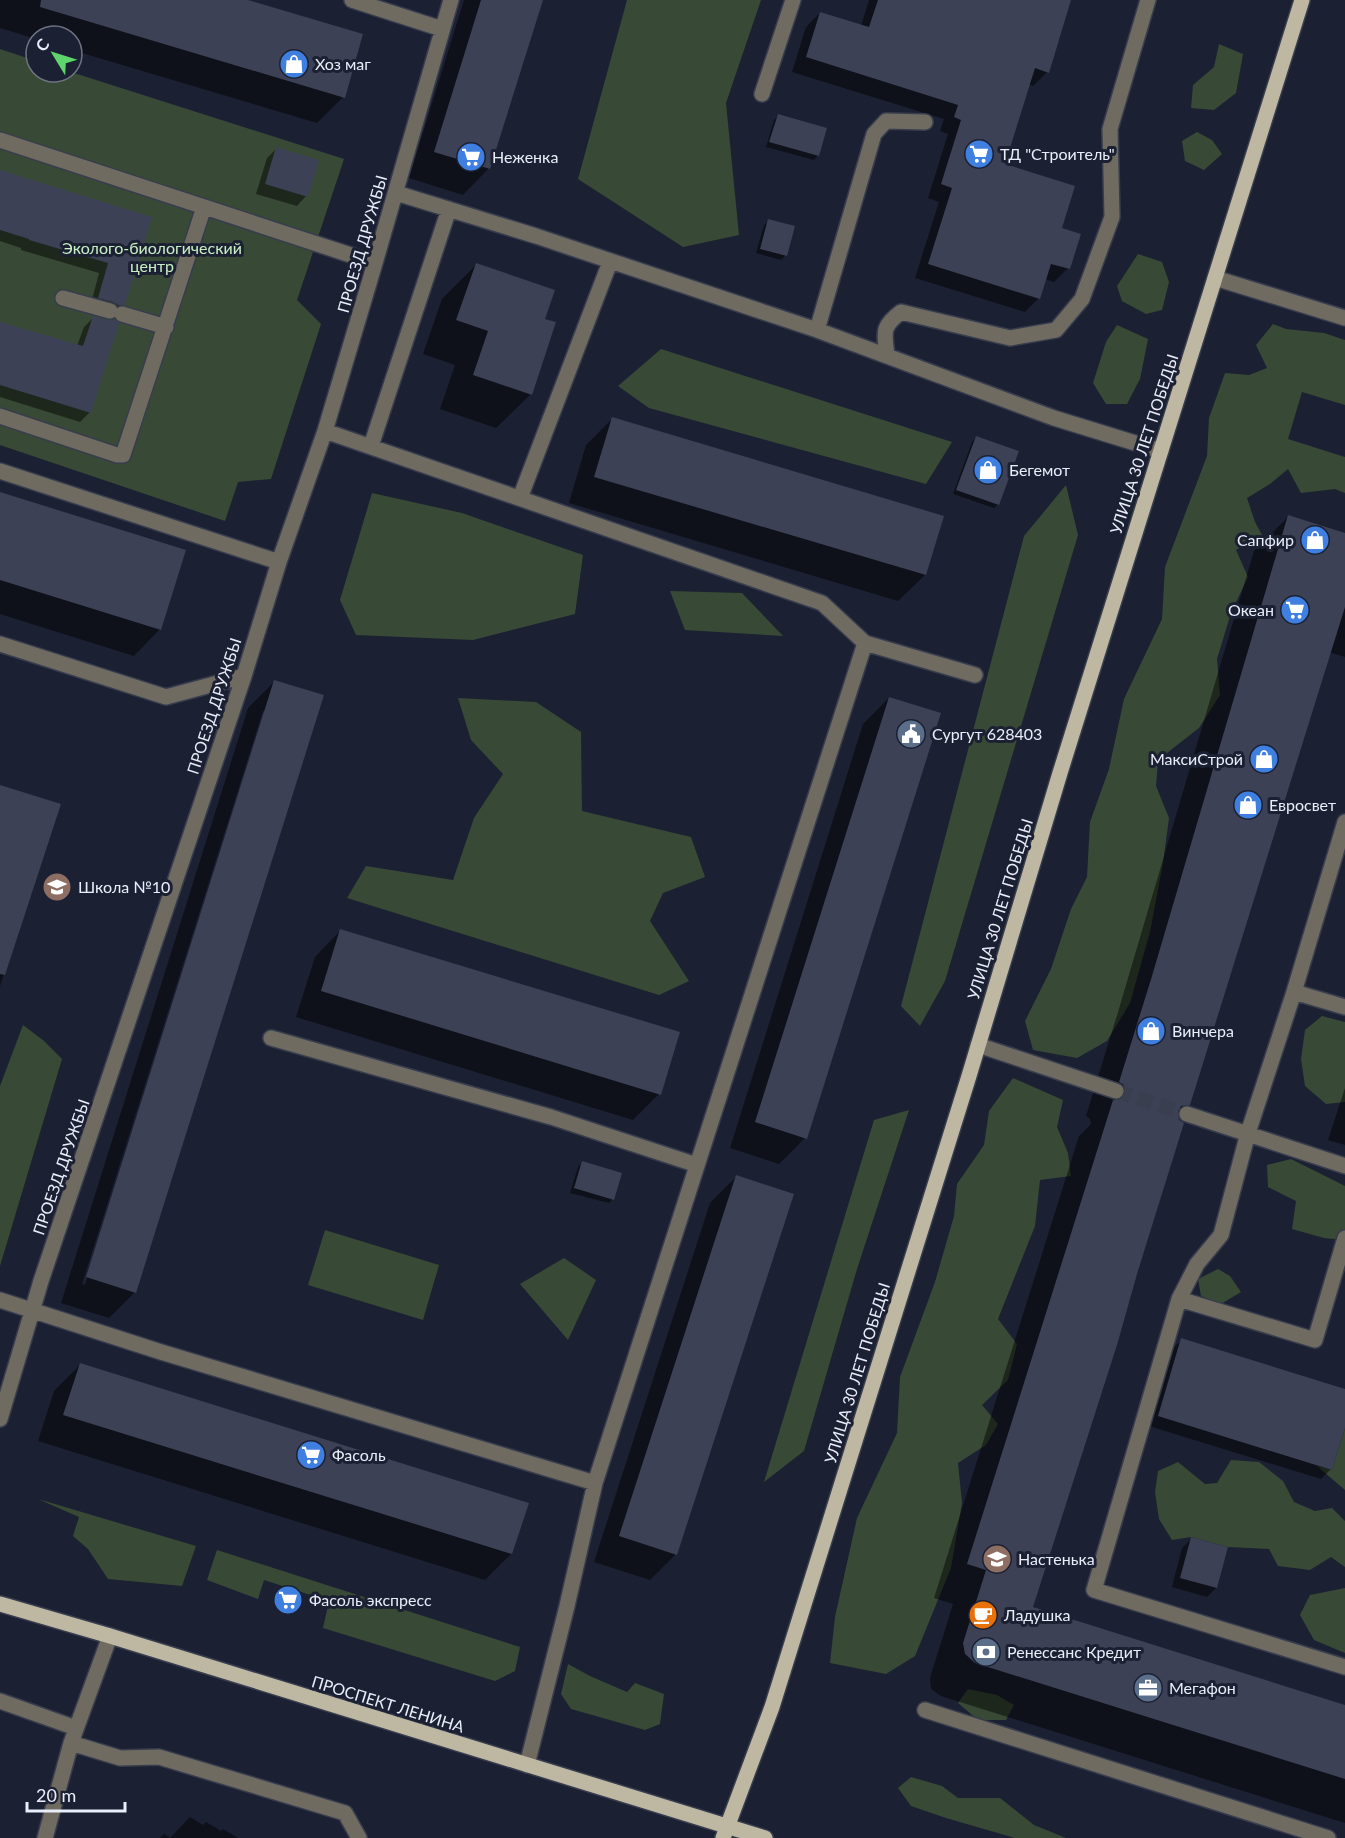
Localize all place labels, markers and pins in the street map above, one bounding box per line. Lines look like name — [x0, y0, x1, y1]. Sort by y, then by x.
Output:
shop icon: Хоз маг — [278, 48, 310, 80]
place label: Хоз маг — [315, 54, 371, 73]
supermarket icon: ТД "Строитель" — [963, 138, 995, 170]
supermarket icon: Неженка — [455, 141, 487, 173]
place label: ТД "Строитель" — [1000, 144, 1115, 163]
place label: Неженка — [492, 147, 558, 166]
shop icon: Бегемот — [972, 454, 1004, 486]
place label: Бегемот — [1009, 460, 1070, 479]
shop icon: Сапфир — [1299, 524, 1331, 556]
place label: Сапфир — [1237, 530, 1294, 549]
supermarket icon: Океан — [1279, 594, 1311, 626]
place label: Океан — [1228, 600, 1274, 619]
public building icon: Сургут 628403 — [895, 718, 927, 750]
place label: Сургут 628403 — [932, 724, 1042, 743]
shop icon: МаксиСтрой — [1248, 743, 1280, 775]
place label: МаксиСтрой — [1150, 749, 1243, 768]
shop icon: Евросвет — [1232, 789, 1264, 821]
place label: Евросвет — [1269, 795, 1336, 814]
school or university icon: Школа №10 — [41, 871, 73, 903]
place label: Школа №10 — [78, 877, 170, 896]
shop icon: Винчера — [1135, 1015, 1167, 1047]
place label: Винчера — [1172, 1021, 1234, 1040]
supermarket icon: Фасоль — [295, 1439, 327, 1471]
place label: Фасоль — [332, 1445, 386, 1464]
school or university icon: Настенька — [981, 1543, 1013, 1575]
place label: Настенька — [1018, 1549, 1095, 1568]
supermarket icon: Фасоль экспресс — [272, 1584, 304, 1616]
place label: Фасоль экспресс — [309, 1590, 432, 1609]
cafe icon: Ладушка — [967, 1599, 999, 1631]
place label: Ладушка — [1003, 1605, 1071, 1624]
bank icon: Ренессанс Кредит — [970, 1636, 1002, 1668]
place label: Ренессанс Кредит — [1007, 1642, 1141, 1661]
office icon: Мегафон — [1132, 1672, 1164, 1704]
place label: Мегафон — [1169, 1678, 1236, 1697]

